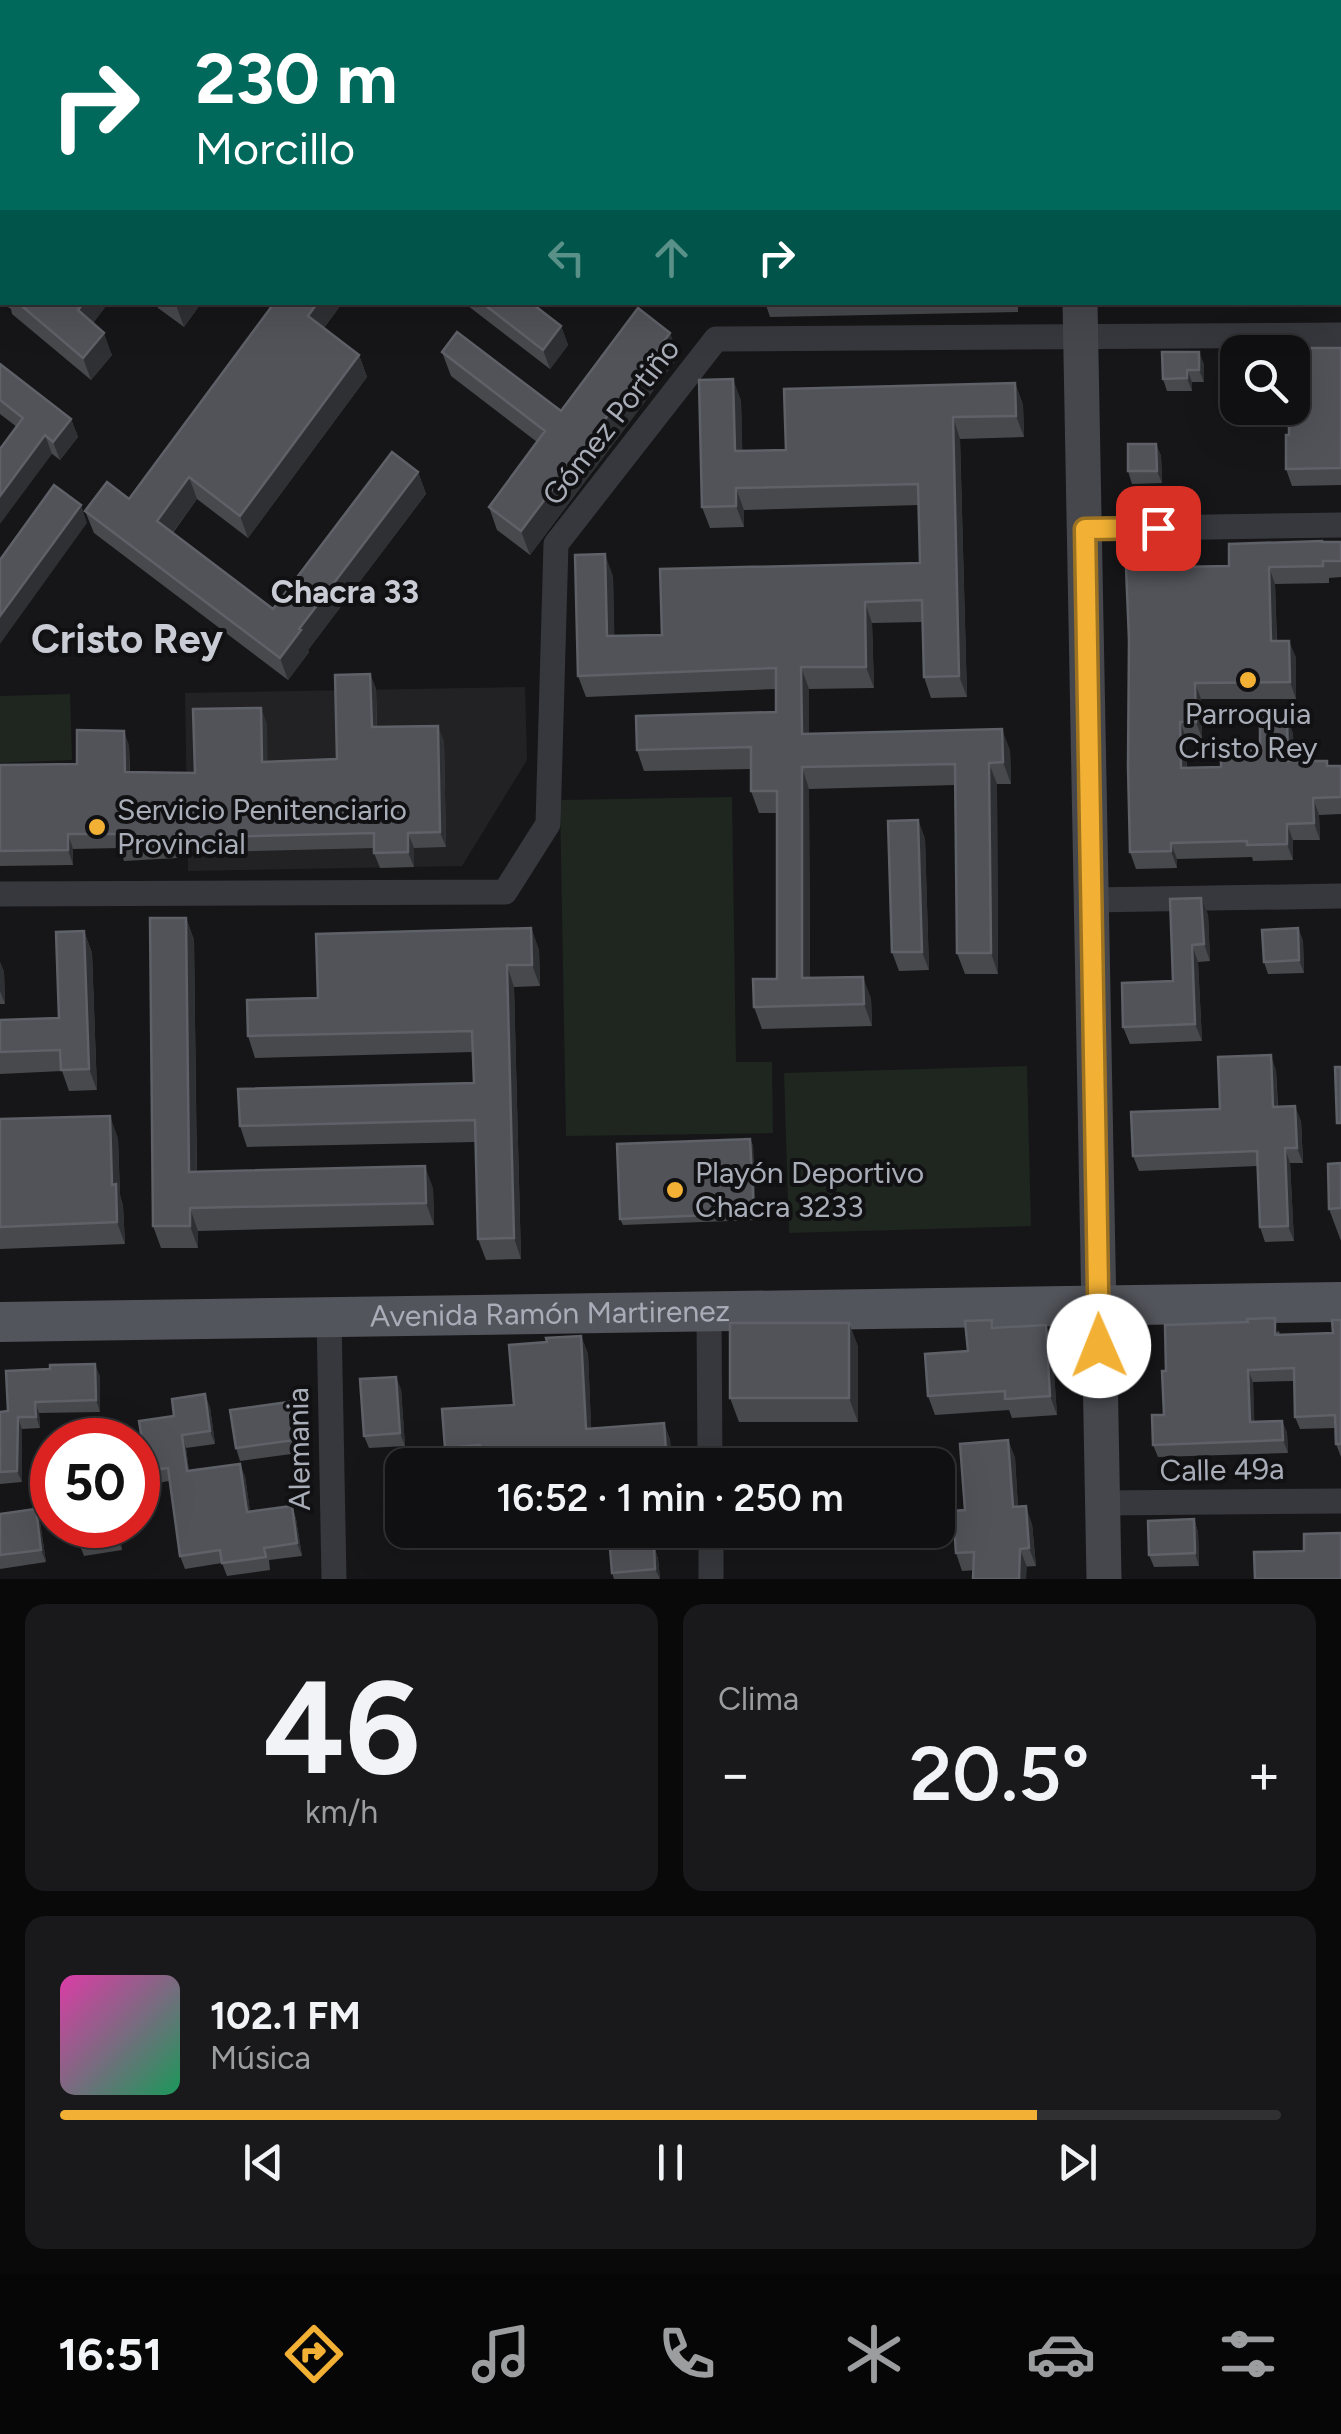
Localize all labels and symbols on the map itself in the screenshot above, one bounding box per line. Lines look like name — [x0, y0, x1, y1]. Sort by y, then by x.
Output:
street label: Gómez Portiño — [534, 331, 687, 512]
pin — [1116, 486, 1201, 571]
district label: Chacra 33 — [271, 573, 419, 611]
district label: Cristo Rey — [31, 615, 223, 663]
marker: Parroquia Cristo Rey — [1237, 669, 1259, 691]
place label: Parroquia Cristo Rey — [1178, 695, 1318, 766]
place label: Servicio Penitenciario Provincial — [117, 791, 407, 862]
marker: Servicio Penitenciario Provincial — [86, 816, 108, 838]
place label: Playón Deportivo Chacra 3233 — [695, 1154, 924, 1225]
marker: Playón Deportivo Chacra 3233 — [664, 1179, 686, 1201]
street label: Avenida Ramón Martirenez — [369, 1292, 730, 1334]
position arrow — [1047, 1294, 1151, 1398]
street label: Alemania — [279, 1387, 318, 1511]
speed limit sign: 50 — [30, 1418, 160, 1548]
street label: Calle 49a — [1159, 1450, 1285, 1489]

